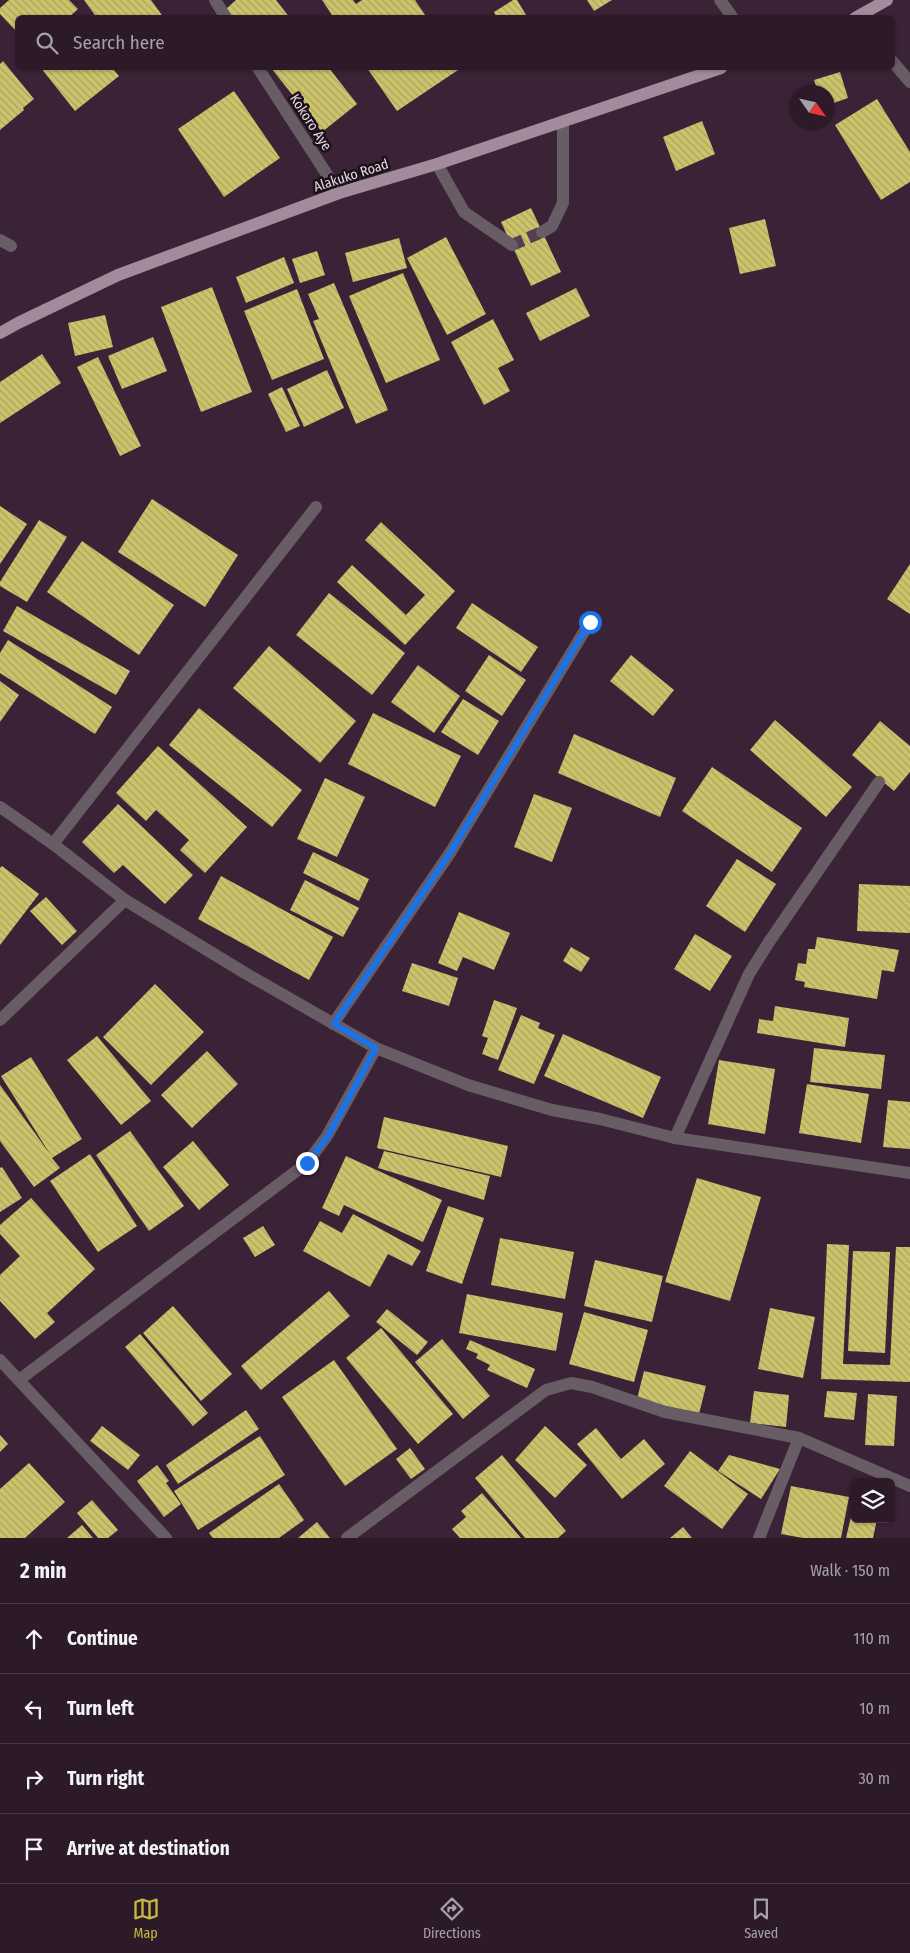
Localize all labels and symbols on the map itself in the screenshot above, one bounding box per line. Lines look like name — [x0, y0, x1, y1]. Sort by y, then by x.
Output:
north arrow — [790, 85, 835, 130]
street label: Kokoro Aye — [286, 91, 335, 154]
street label: Alakuko Road — [312, 155, 391, 196]
route start — [579, 611, 602, 634]
route end — [296, 1152, 319, 1175]

